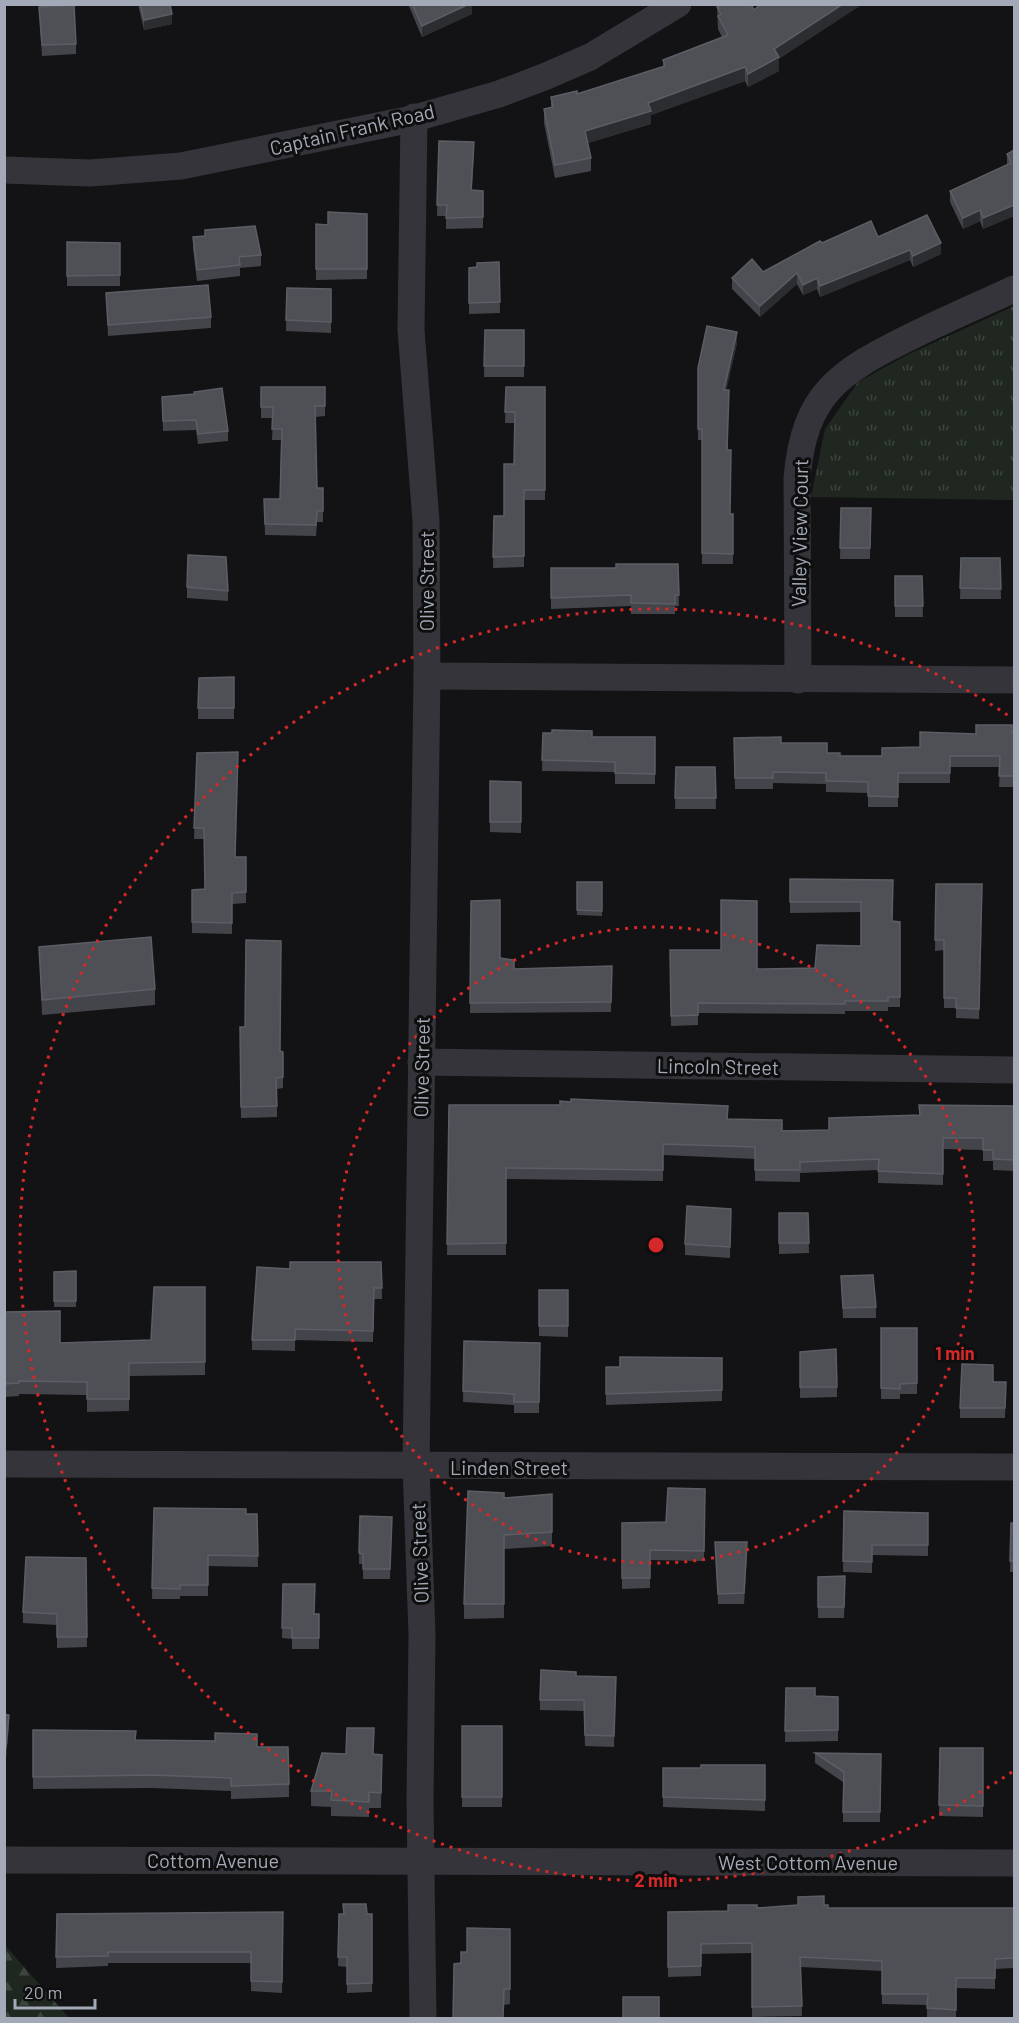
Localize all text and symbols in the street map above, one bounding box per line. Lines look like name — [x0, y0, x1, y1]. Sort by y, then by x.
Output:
street label: Captain Frank Road — [267, 98, 437, 160]
street label: Valley View Court — [786, 459, 812, 607]
street label: Olive Street — [414, 531, 438, 631]
street label: Olive Street — [408, 1017, 434, 1117]
street label: Lincoln Street — [657, 1053, 779, 1079]
centre of rings — [646, 1235, 666, 1255]
text: 1 min — [935, 1342, 975, 1364]
street label: Linden Street — [450, 1455, 568, 1479]
street label: Olive Street — [405, 1502, 433, 1604]
street label: Cottom Avenue — [147, 1848, 279, 1872]
street label: West Cottom Avenue — [718, 1850, 898, 1874]
text: 2 min — [634, 1869, 678, 1891]
scale bar — [15, 1972, 94, 2010]
text: 20 m — [24, 1981, 62, 2003]

